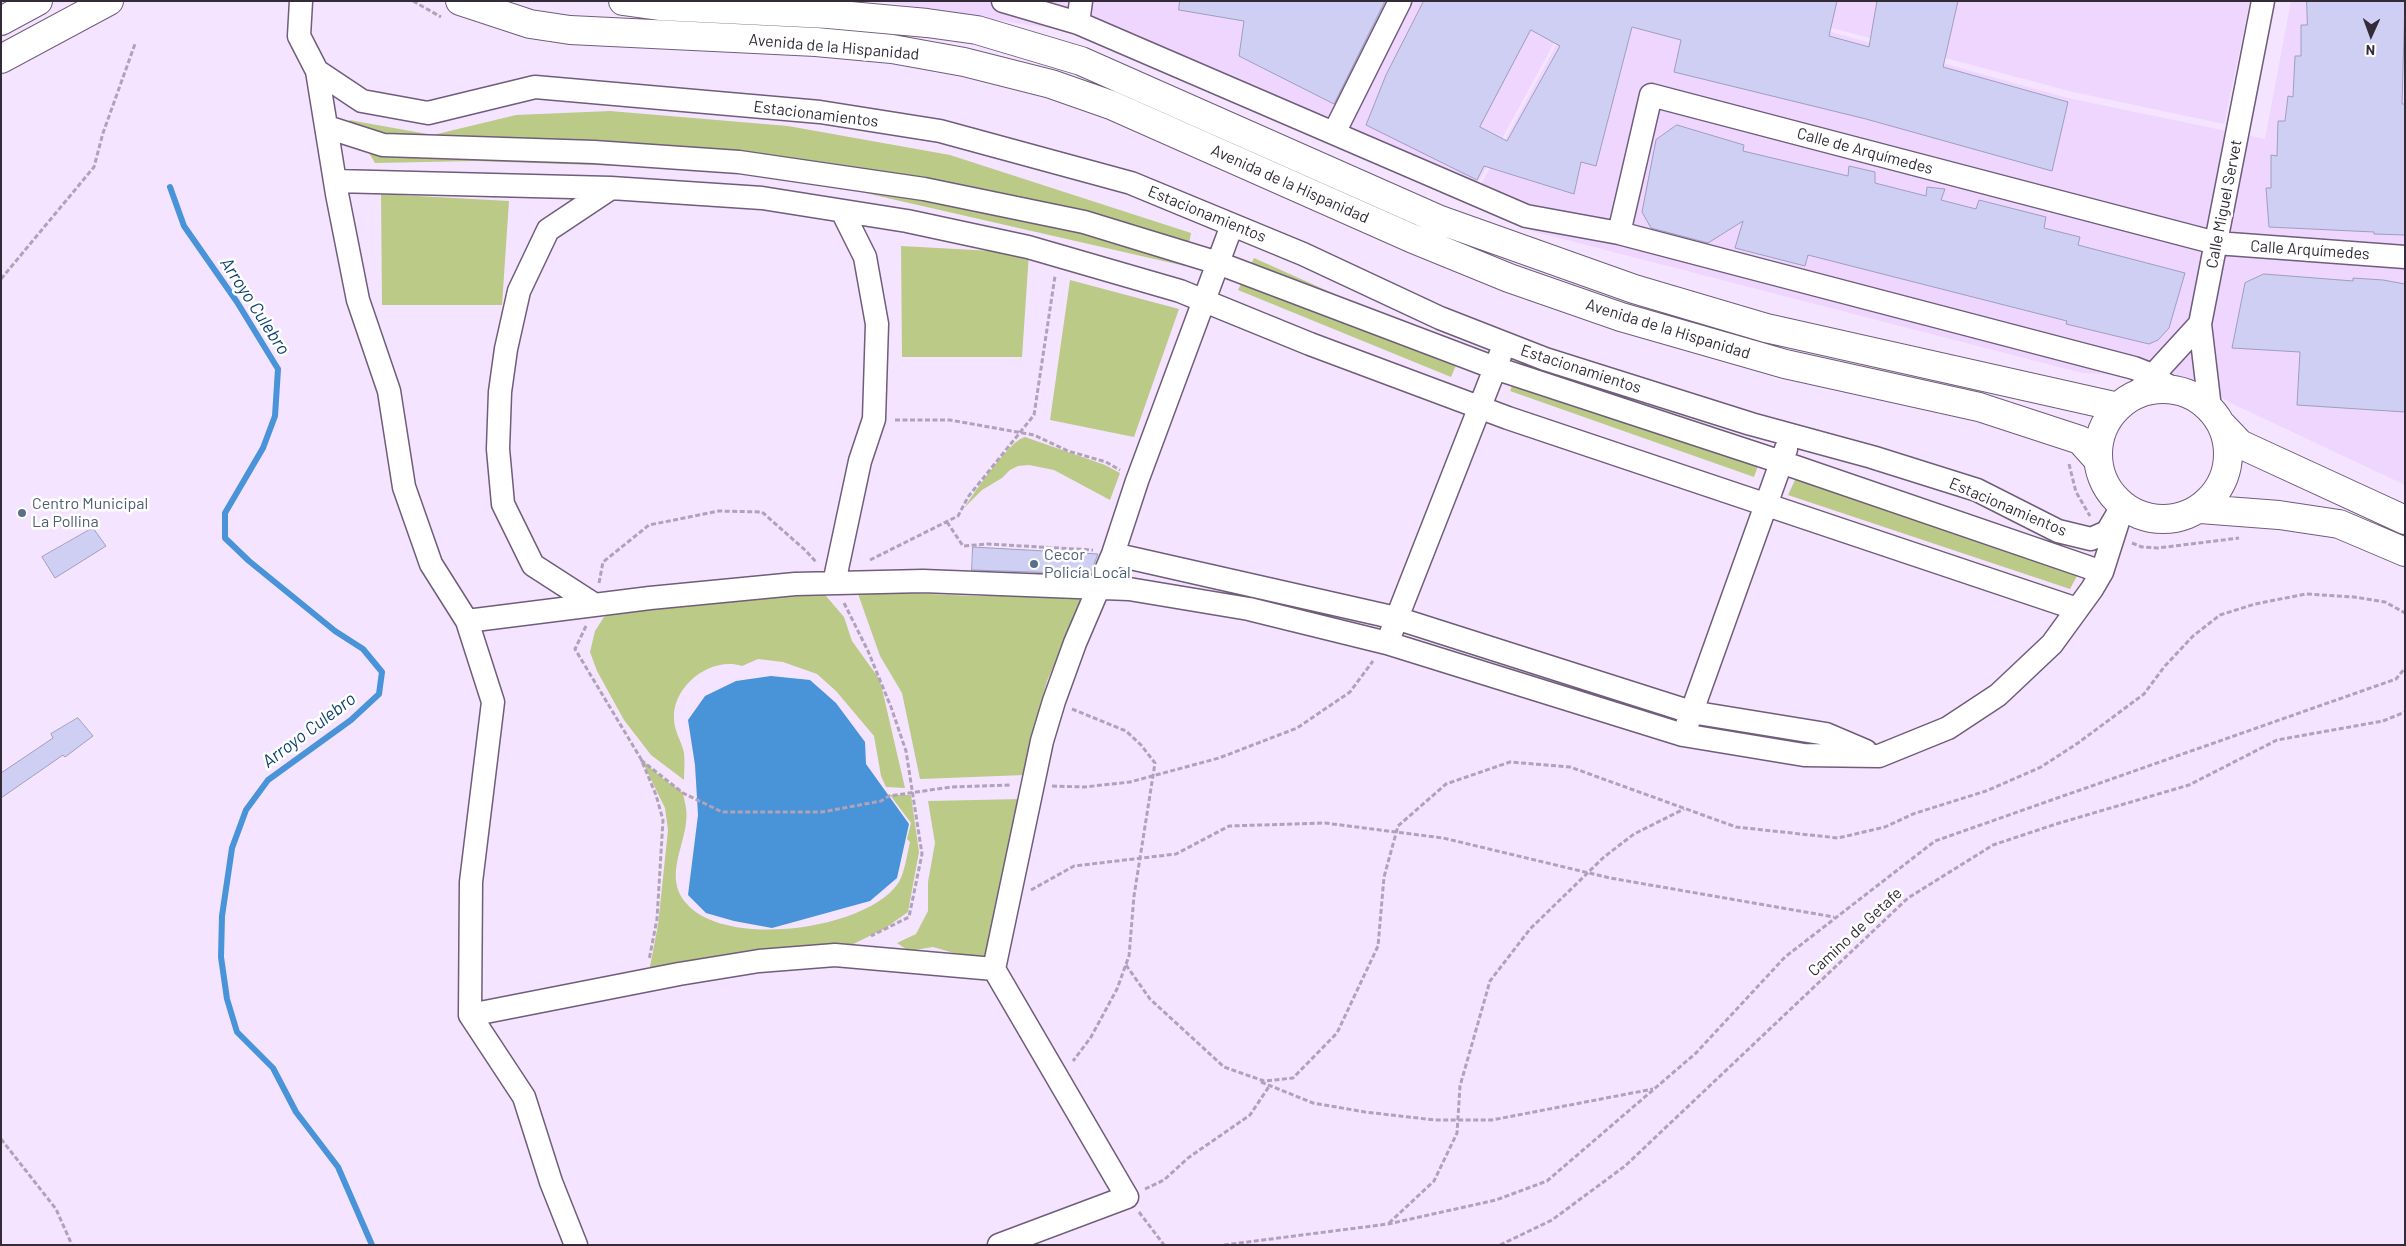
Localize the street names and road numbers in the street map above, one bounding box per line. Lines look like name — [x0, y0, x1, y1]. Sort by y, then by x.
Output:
street label: Avenida de la Hispanidad — [748, 30, 920, 64]
street label: Estacionamientos — [752, 97, 880, 131]
street label: Calle de Arquímedes — [1795, 124, 1935, 178]
street label: Calle Miguel Servet — [2202, 138, 2246, 270]
street label: Avenida de la Hispanidad — [1208, 140, 1372, 228]
street label: Estacionamientos — [1145, 182, 1269, 246]
street label: Calle Arquímedes — [2250, 236, 2370, 264]
street label: Avenida de la Hispanidad — [1583, 295, 1753, 363]
street label: Estacionamientos — [1518, 340, 1644, 398]
street label: Estacionamientos — [1946, 474, 2070, 540]
street label: Camino de Getafe — [1804, 884, 1906, 980]

